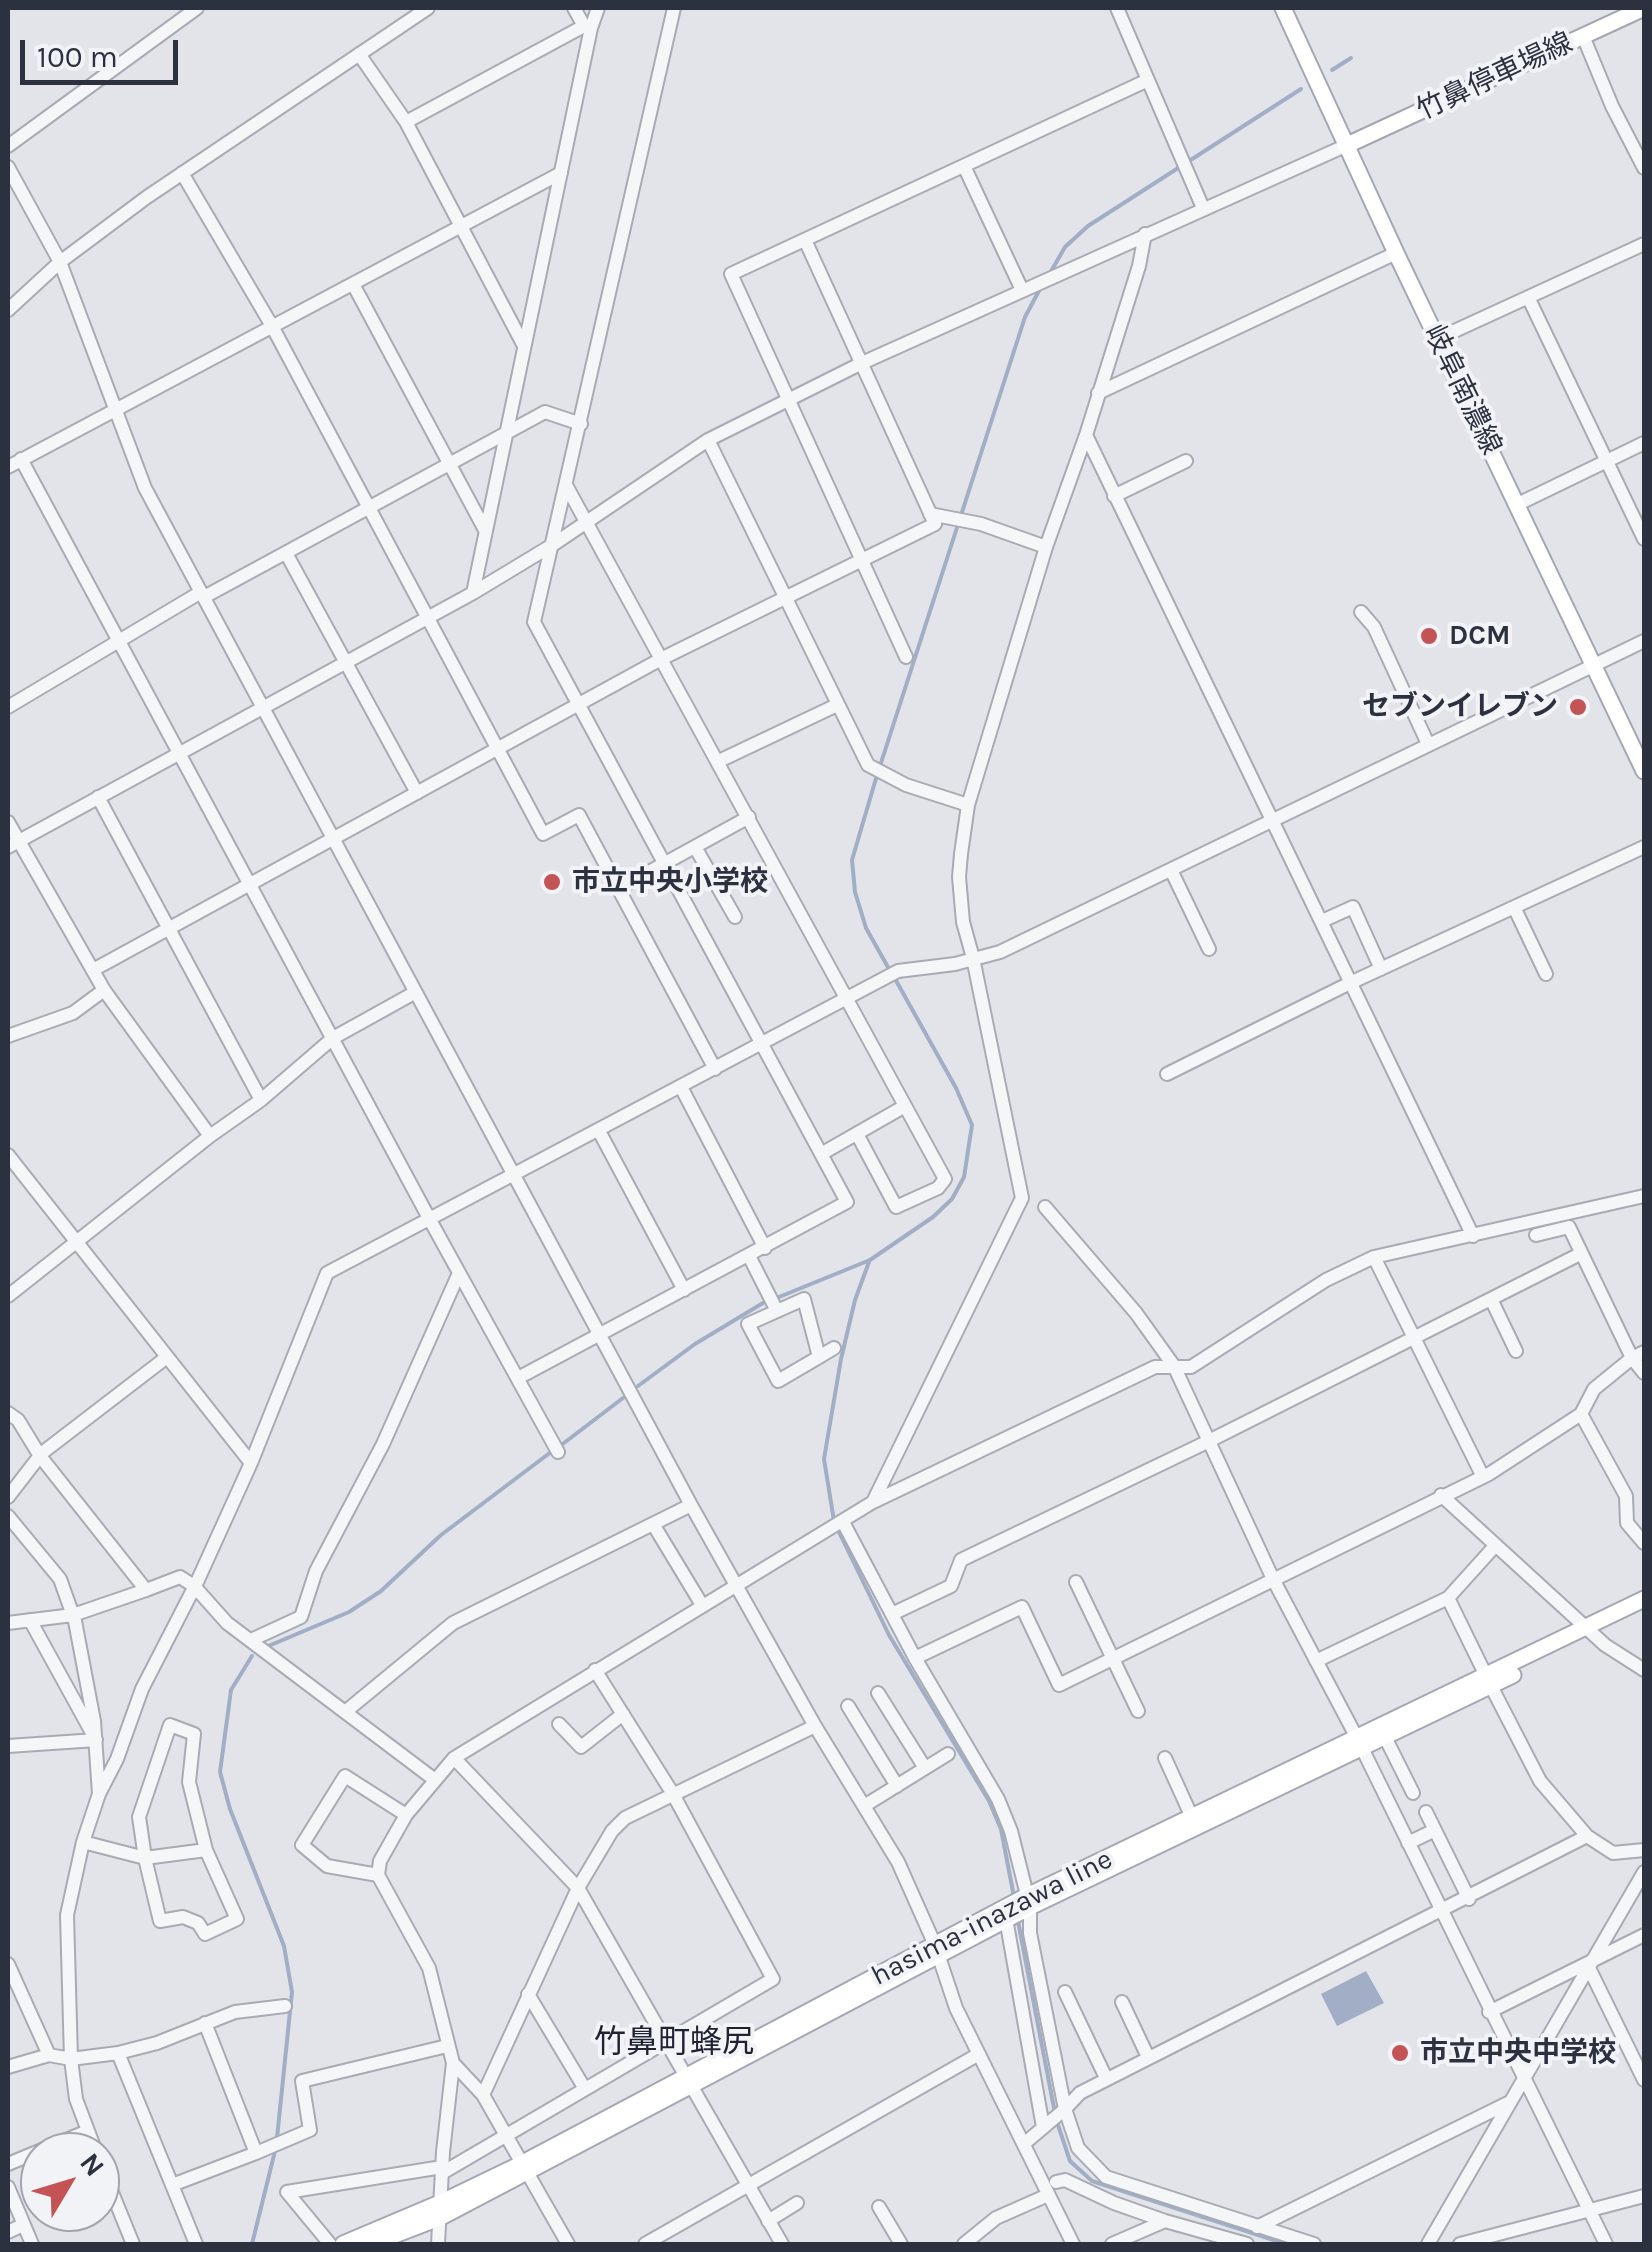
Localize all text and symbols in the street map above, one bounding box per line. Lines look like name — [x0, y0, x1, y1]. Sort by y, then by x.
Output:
scale bar — [25, 20, 182, 82]
street label: 竹鼻停車場線 — [1412, 26, 1578, 128]
text: 100 m — [37, 39, 118, 75]
street label: 岐阜南濃線 — [1416, 320, 1508, 460]
place label: DCM — [1449, 619, 1510, 653]
marker: DCM — [1418, 625, 1440, 647]
place label: セブンイレブン — [1362, 690, 1558, 724]
marker: セブンイレブン — [1567, 696, 1589, 718]
place label: 市立中央小学校 — [572, 865, 768, 899]
marker: 市立中央小学校 — [541, 871, 563, 893]
street label: hasima-inazawa line — [866, 1843, 1118, 1993]
district label: 竹鼻町蜂尻 — [594, 2024, 754, 2062]
place label: 市立中央中学校 — [1420, 2036, 1616, 2070]
marker: 市立中央中学校 — [1389, 2042, 1411, 2064]
north arrow — [20, 2132, 120, 2232]
text: N — [73, 2146, 112, 2183]

